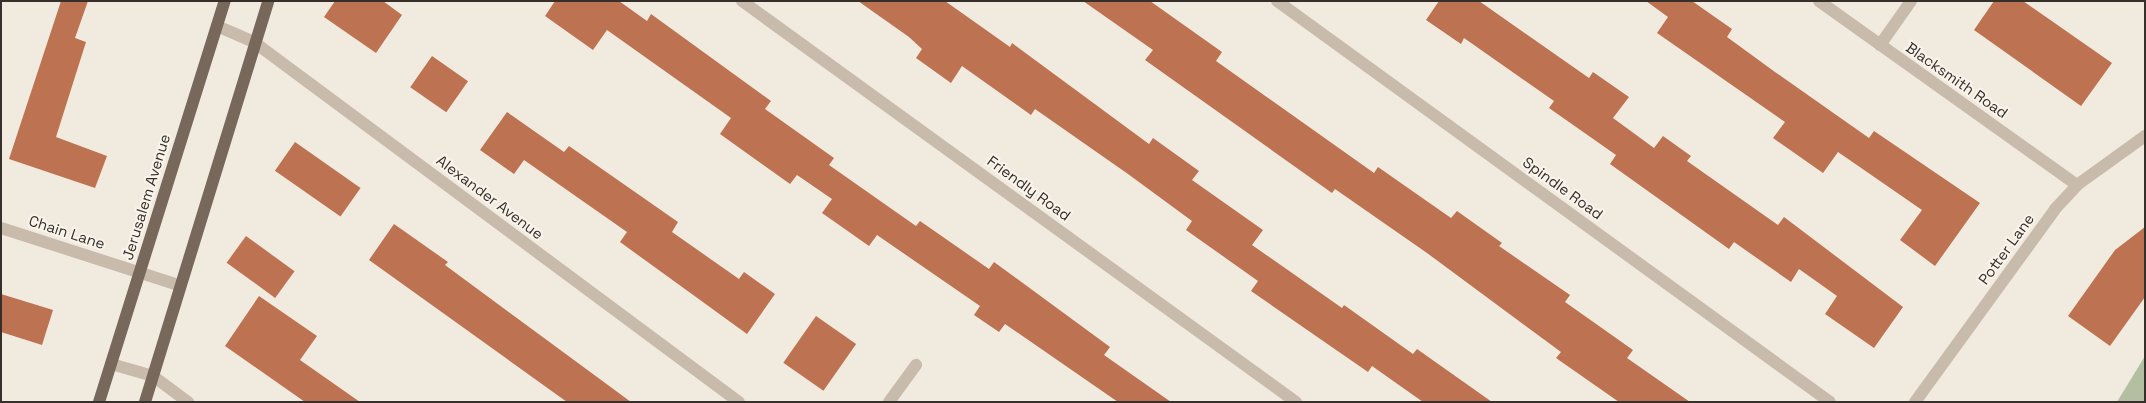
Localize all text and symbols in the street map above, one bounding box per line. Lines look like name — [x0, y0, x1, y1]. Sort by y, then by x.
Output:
street label: Blacksmith Road — [1903, 38, 2011, 122]
street label: Jerusalem Avenue — [118, 132, 174, 262]
street label: Alexander Avenue — [433, 151, 547, 243]
street label: Friendly Road — [984, 152, 1074, 224]
street label: Spindle Road — [1519, 153, 1607, 223]
street label: Potter Lane — [1974, 210, 2038, 288]
street label: Chain Lane — [27, 211, 107, 253]

